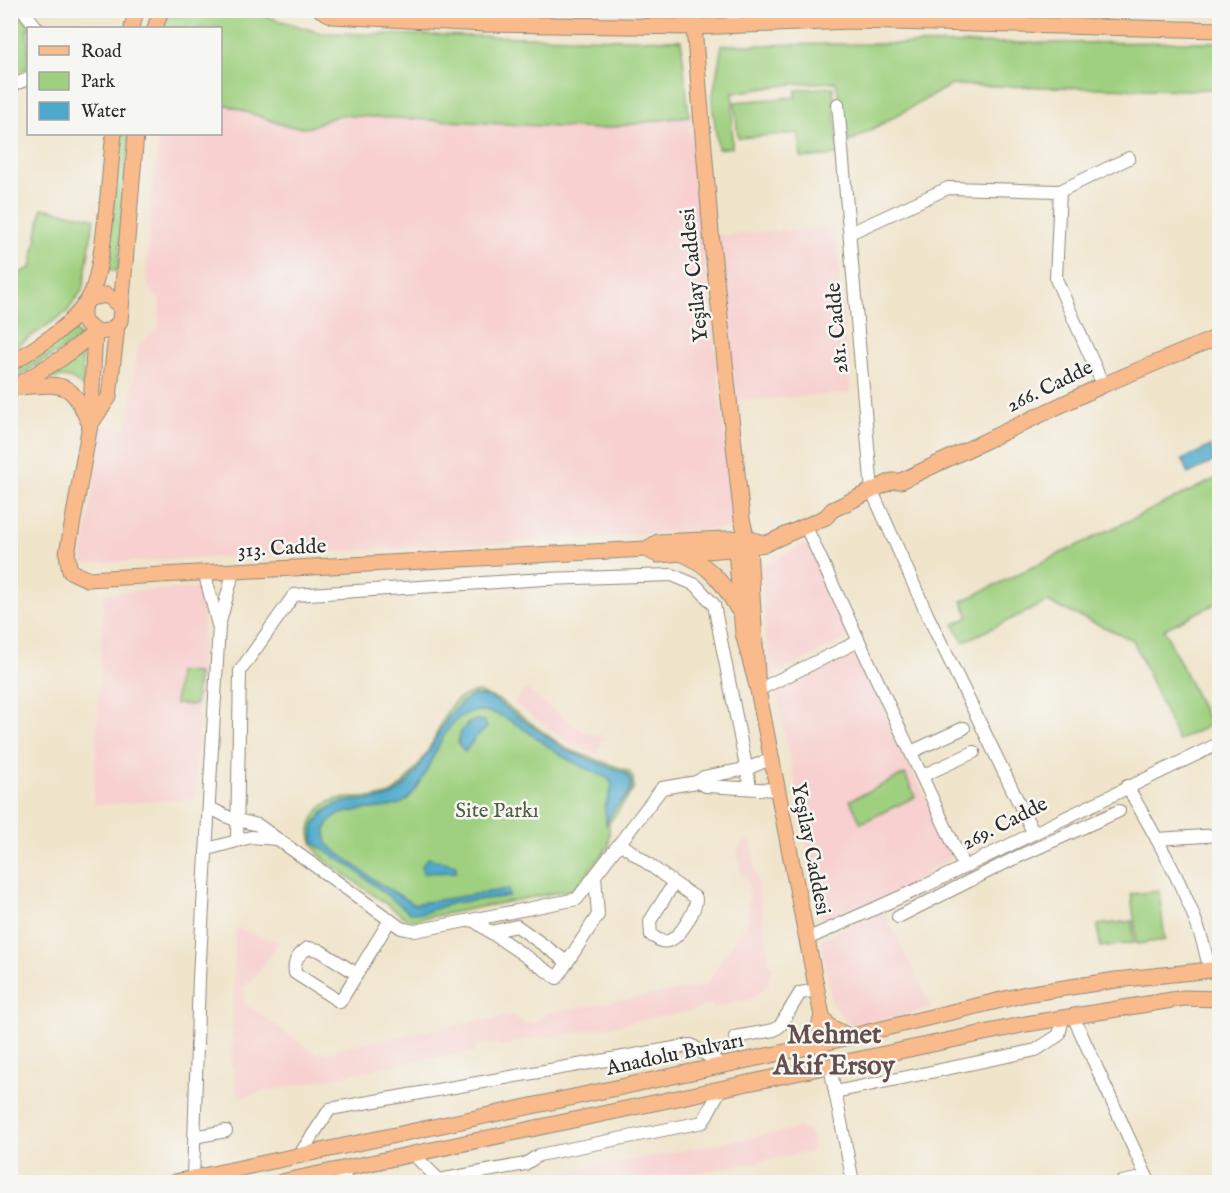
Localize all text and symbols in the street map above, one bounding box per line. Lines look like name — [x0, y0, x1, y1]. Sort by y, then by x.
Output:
legend — [27, 27, 222, 135]
text: Road — [81, 41, 122, 64]
text: Park — [81, 71, 116, 94]
text: Water — [81, 101, 126, 124]
street label: Yeşilay Caddesi — [675, 207, 715, 343]
street label: 281. Cadde — [821, 281, 855, 375]
street label: 266. Cadde — [1002, 354, 1098, 419]
street label: 313. Cadde — [237, 533, 327, 565]
street label: Yeşilay Caddesi — [784, 780, 836, 918]
street label: 269. Cadde — [957, 791, 1053, 857]
park label: Site Parkı — [455, 798, 539, 825]
district label: Mehmet Akif Ersoy — [772, 1019, 895, 1084]
street label: Anadolu Bulvarı — [603, 1027, 746, 1083]

